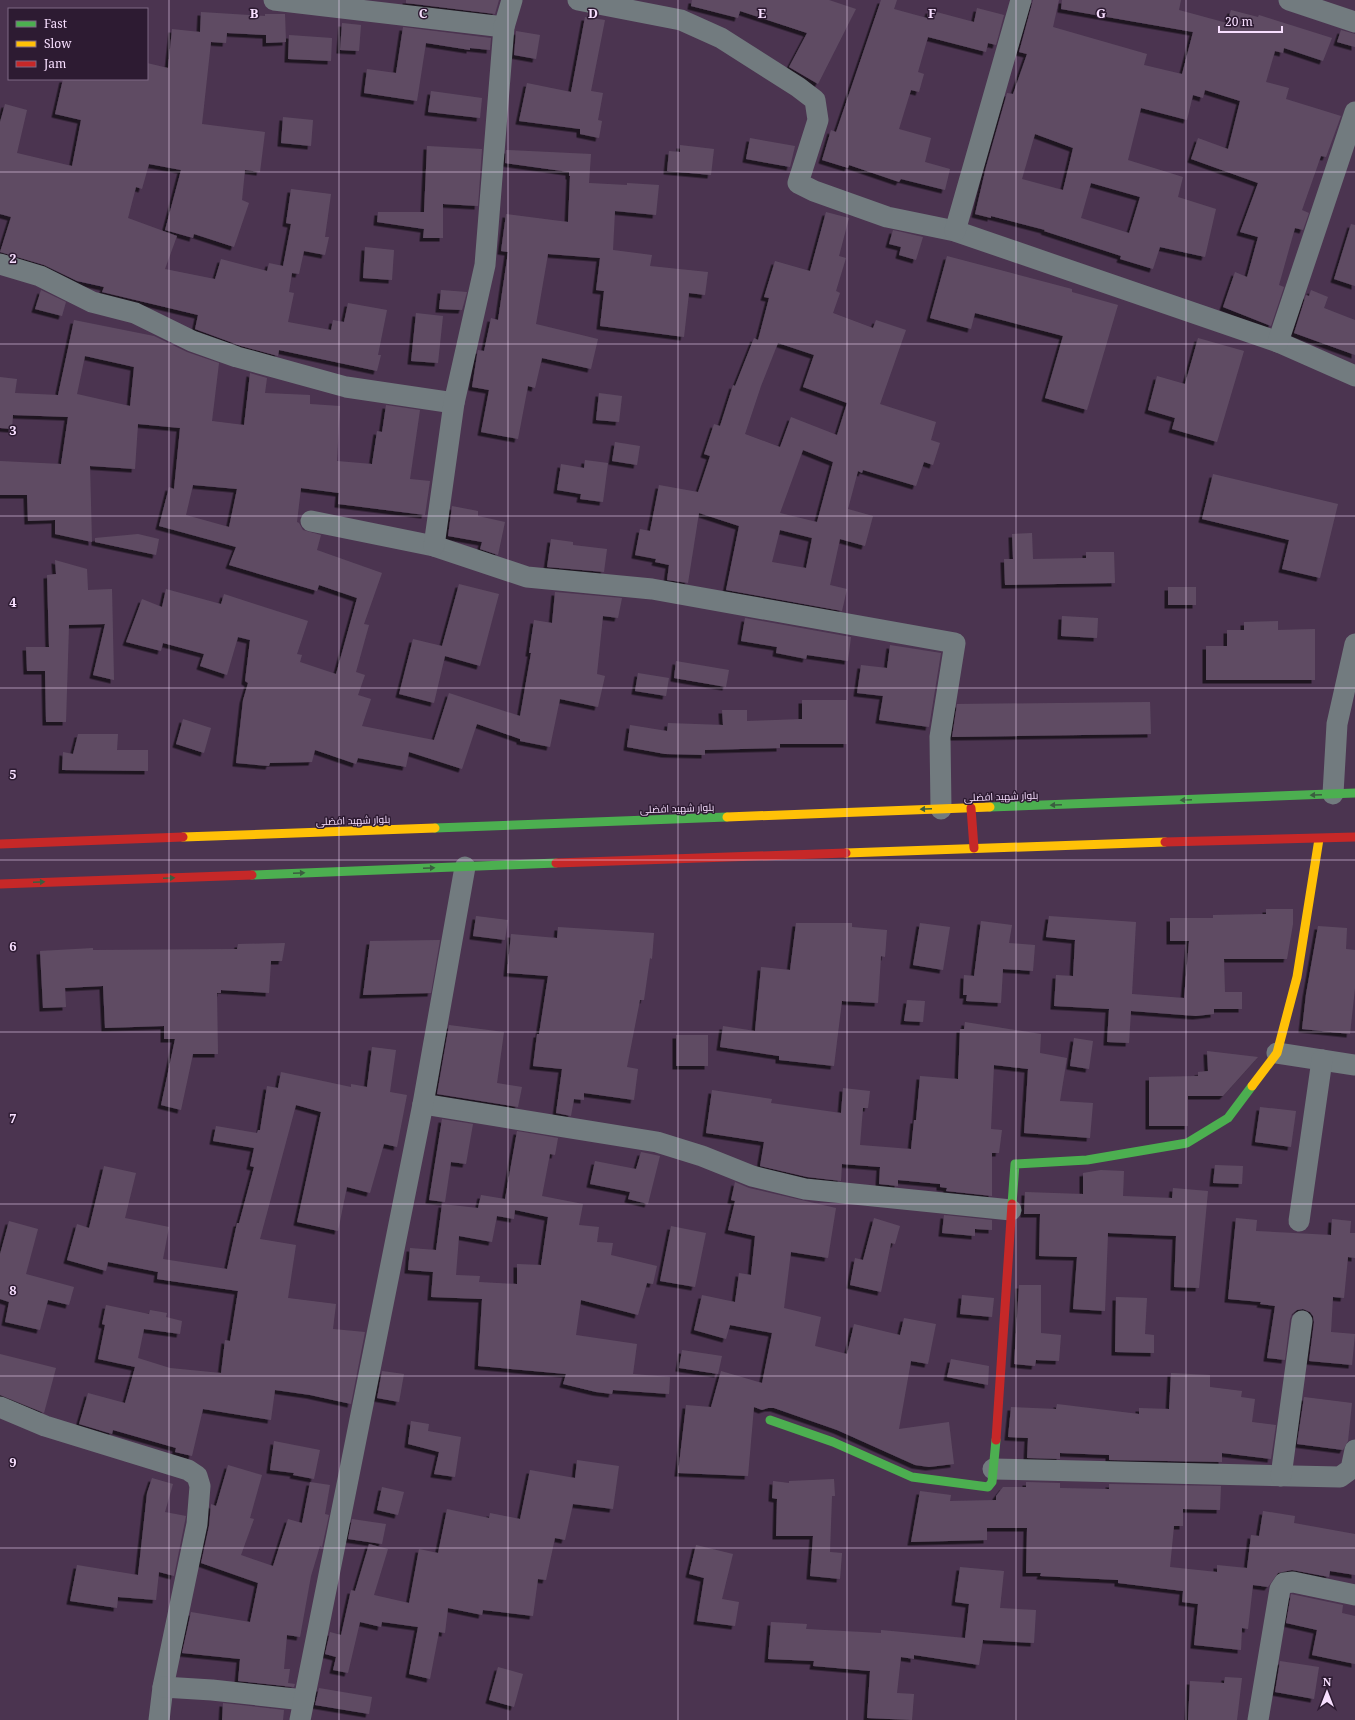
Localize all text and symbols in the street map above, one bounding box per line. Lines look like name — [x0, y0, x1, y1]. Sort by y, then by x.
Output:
text: B — [250, 4, 259, 22]
text: C — [419, 4, 428, 22]
text: D — [588, 4, 598, 22]
text: E — [758, 4, 767, 22]
text: F — [928, 4, 936, 22]
text: G — [1096, 4, 1106, 22]
legend — [8, 8, 148, 80]
scale bar — [1219, 8, 1282, 34]
text: 20 m — [1225, 13, 1253, 30]
text: Fast — [44, 15, 67, 32]
text: Slow — [44, 35, 72, 52]
text: Jam — [43, 55, 66, 72]
text: 2 — [9, 249, 17, 267]
text: 3 — [9, 421, 17, 439]
text: 4 — [9, 593, 17, 611]
text: 5 — [9, 765, 17, 783]
street label: بلوار شهید افضلی — [964, 788, 1038, 804]
one-way arrow — [1309, 792, 1322, 798]
one-way arrow — [1180, 796, 1192, 803]
street label: بلوار شهید افضلی — [640, 800, 714, 816]
one-way arrow — [1050, 801, 1062, 808]
one-way arrow — [920, 806, 932, 813]
street label: بلوار شهید افضلی — [316, 812, 390, 828]
one-way arrow — [423, 865, 435, 872]
one-way arrow — [293, 870, 306, 876]
one-way arrow — [163, 874, 175, 881]
one-way arrow — [33, 879, 45, 886]
text: 6 — [9, 937, 17, 955]
text: 7 — [9, 1109, 17, 1127]
text: 8 — [9, 1281, 17, 1299]
text: 9 — [9, 1453, 17, 1471]
north arrow — [1307, 1672, 1347, 1712]
text: N — [1323, 1674, 1332, 1689]

